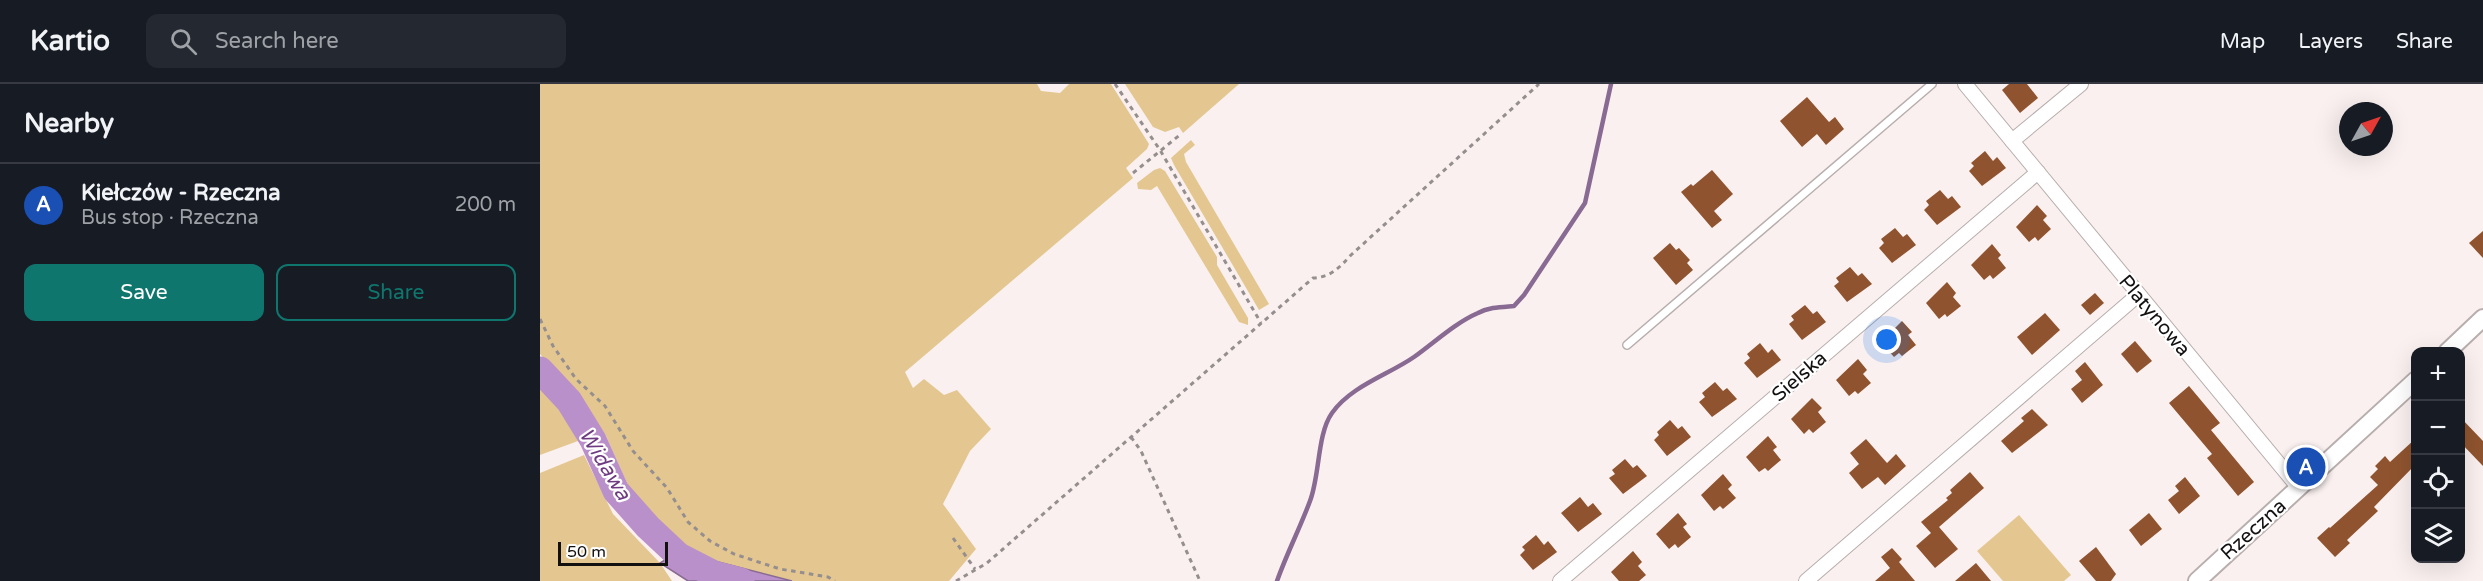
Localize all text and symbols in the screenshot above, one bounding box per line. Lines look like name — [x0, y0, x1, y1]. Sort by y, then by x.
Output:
search box — [146, 14, 566, 68]
text: Kartio — [30, 24, 110, 58]
icon: search — [167, 25, 200, 58]
text: Search here — [215, 28, 339, 54]
text: Map — [2220, 29, 2265, 54]
text: Layers — [2298, 29, 2363, 54]
text: Share — [2396, 29, 2453, 54]
north arrow — [2339, 102, 2393, 156]
text: Nearby — [24, 108, 114, 139]
text: Kiełczów - Rzeczna — [81, 180, 281, 206]
text: A — [36, 193, 51, 217]
text: 200 m — [455, 193, 516, 217]
text: Bus stop · Rzeczna — [81, 206, 259, 230]
button: Save — [24, 264, 264, 321]
button: Share — [276, 264, 516, 321]
street label: Platynowa — [2113, 270, 2195, 361]
your location — [1872, 325, 1901, 354]
street label: Sielska — [1767, 346, 1832, 407]
map controls — [2411, 347, 2465, 563]
button: + — [2411, 347, 2465, 401]
button: − — [2411, 401, 2465, 455]
water label: Widawa — [573, 424, 636, 506]
pin: A — [2286, 444, 2326, 490]
button: locate — [2411, 455, 2465, 509]
street label: Rzeczna — [2216, 494, 2291, 565]
button: layers — [2411, 509, 2465, 563]
scale bar — [558, 539, 668, 566]
text: 50 m — [567, 542, 606, 562]

